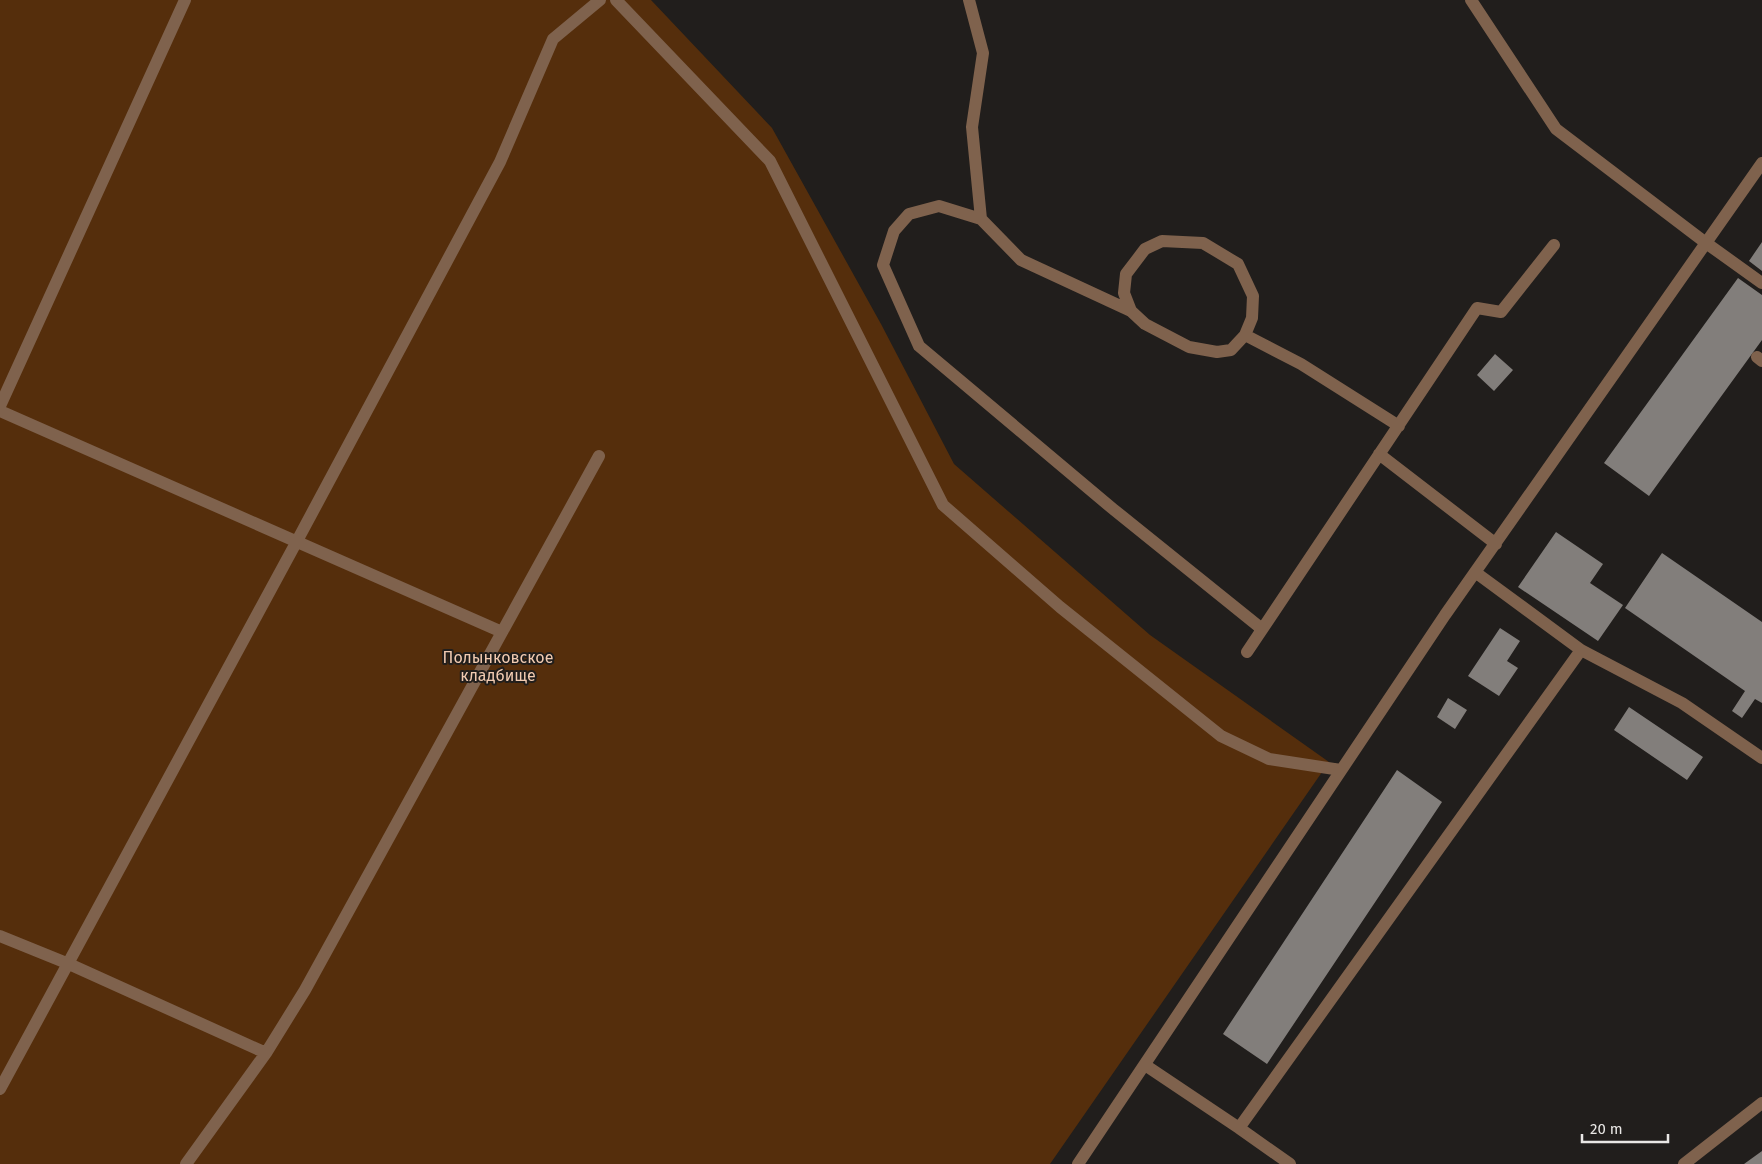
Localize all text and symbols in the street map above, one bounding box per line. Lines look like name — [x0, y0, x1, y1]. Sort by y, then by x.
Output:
park label: Полынковское кладбище — [443, 648, 553, 685]
scale bar — [1582, 1112, 1668, 1144]
text: 20 m — [1590, 1120, 1623, 1138]

